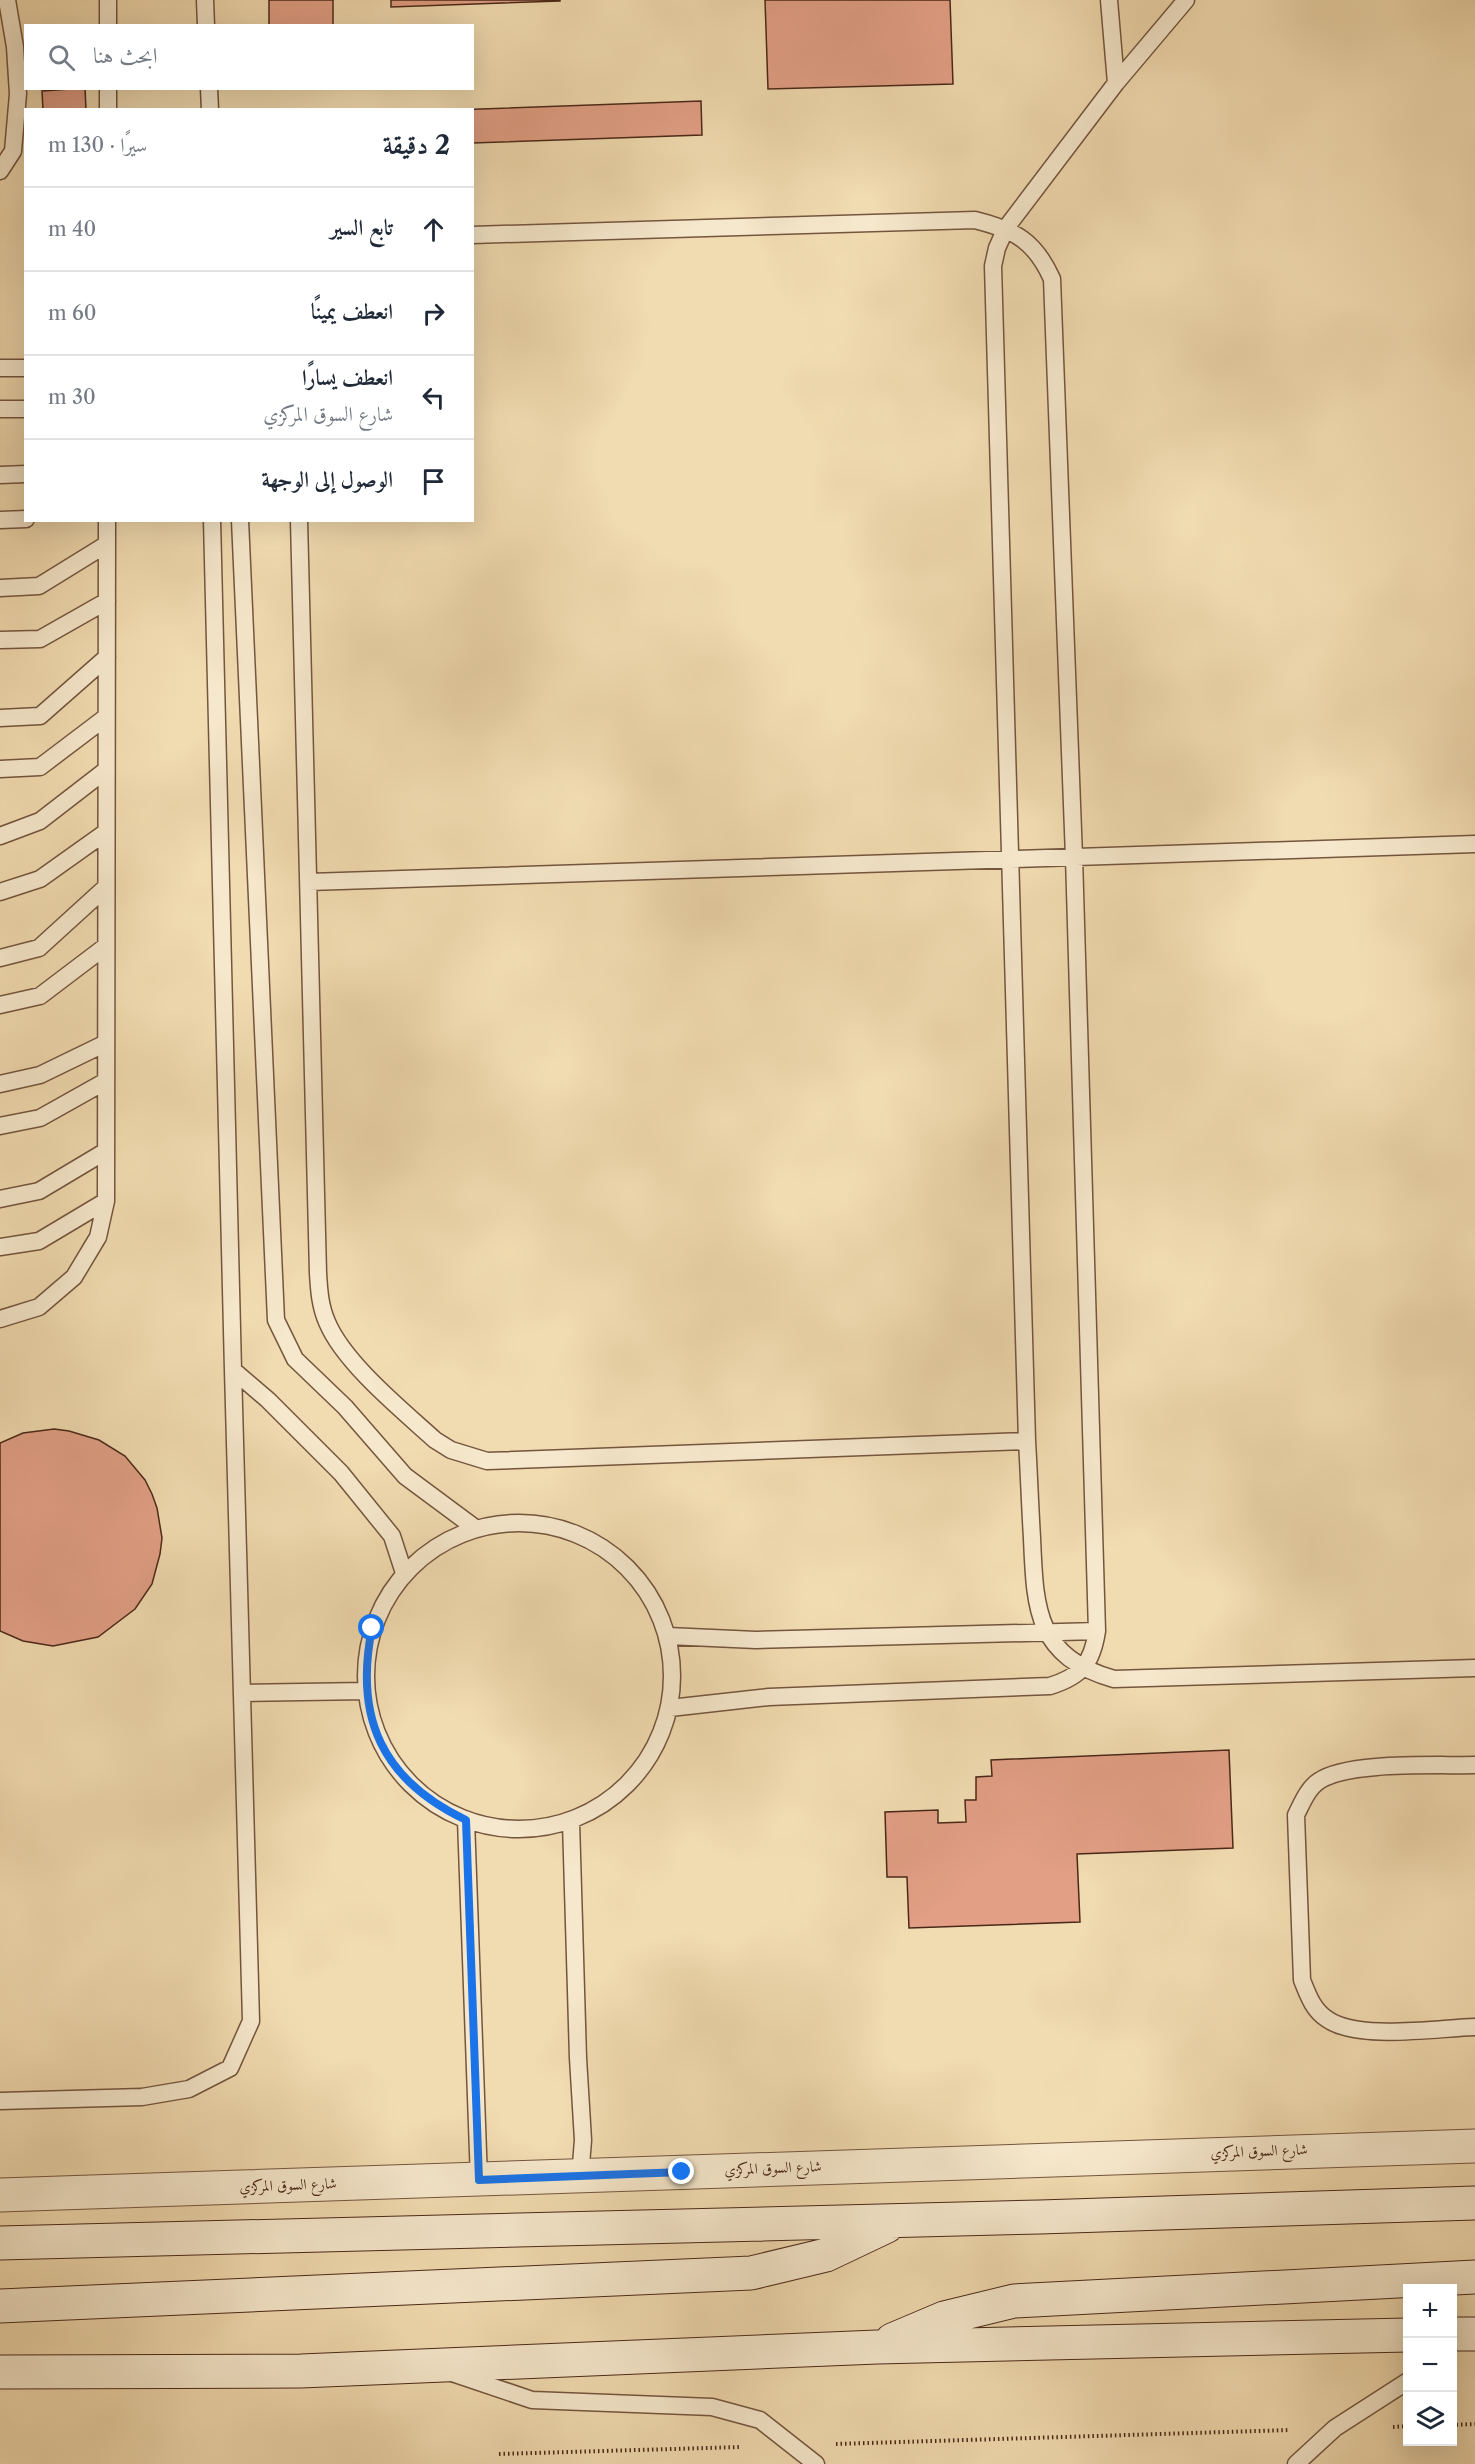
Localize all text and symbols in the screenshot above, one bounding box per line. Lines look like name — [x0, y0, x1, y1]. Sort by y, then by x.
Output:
search box — [24, 24, 474, 90]
icon: search — [45, 41, 78, 74]
text: ابحث هنا — [93, 42, 158, 69]
text: 2 دقيقة — [383, 129, 450, 161]
text: سيرًا · 130 m — [48, 133, 147, 157]
icon: ahead — [417, 213, 450, 246]
text: تابع السير — [330, 214, 393, 241]
text: 40 m — [48, 217, 96, 241]
icon: right — [417, 297, 450, 330]
text: انعطف يمينًا — [311, 298, 393, 325]
text: 60 m — [48, 301, 96, 325]
text: انعطف يسارًا — [302, 364, 393, 391]
icon: left — [417, 381, 450, 414]
text: 30 m — [48, 385, 96, 409]
text: شارع السوق المركزي — [263, 402, 393, 426]
icon: arrive — [417, 465, 450, 498]
text: الوصول إلى الوجهة — [261, 466, 393, 493]
route start — [358, 1614, 384, 1640]
street label: شارع السوق المركزي — [1210, 2139, 1308, 2166]
street label: شارع السوق المركزي — [724, 2156, 822, 2183]
route end — [668, 2158, 694, 2184]
street label: شارع السوق المركزي — [239, 2173, 337, 2200]
map controls — [1403, 2284, 1457, 2446]
button: + — [1403, 2284, 1457, 2338]
button: − — [1403, 2338, 1457, 2392]
button: layers — [1403, 2392, 1457, 2446]

